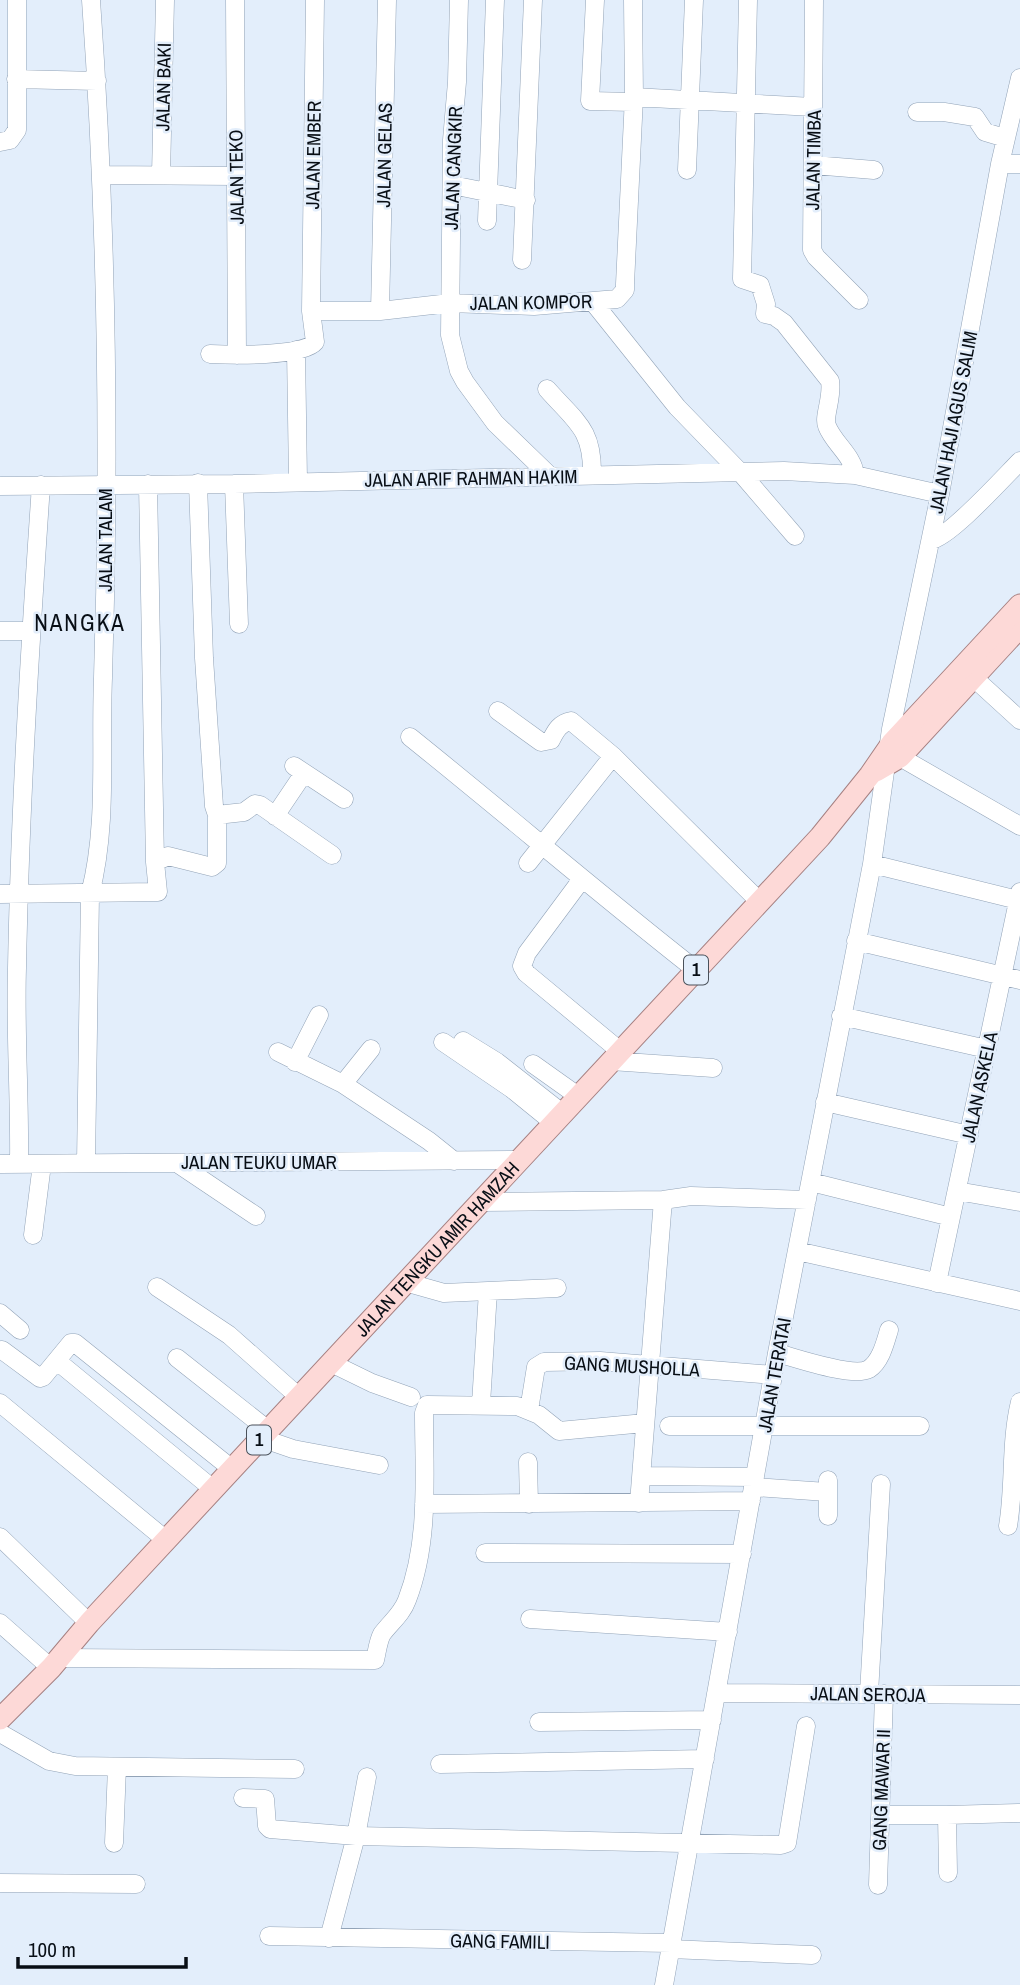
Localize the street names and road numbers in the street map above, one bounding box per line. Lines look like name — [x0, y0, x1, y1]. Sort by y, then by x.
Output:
street label: JALAN BAKI — [149, 43, 177, 131]
street label: JALAN EMBER — [299, 101, 327, 209]
street label: JALAN GELAS — [370, 102, 398, 208]
street label: JALAN CANGKIR — [438, 106, 468, 230]
street label: JALAN TIMBA — [799, 109, 827, 210]
street label: JALAN TEKO — [222, 129, 250, 225]
street label: JALAN KOMPOR — [470, 288, 592, 316]
street label: JALAN HAJI AGUS SALIM — [923, 329, 983, 515]
street label: JALAN ARIF RAHMAN HAKIM — [364, 463, 578, 493]
street label: JALAN TALAM — [92, 488, 118, 592]
road number: 1 — [684, 956, 708, 985]
street label: JALAN ASKELA — [955, 1029, 1004, 1145]
street label: JALAN TEUKU UMAR — [181, 1149, 337, 1175]
street label: JALAN TENGKU AMIR HAMZAH — [349, 1156, 525, 1342]
street label: JALAN TERATAI — [751, 1316, 797, 1434]
street label: GANG MUSHOLLA — [563, 1349, 701, 1383]
road number: 1 — [247, 1426, 271, 1455]
street label: JALAN SEROJA — [810, 1680, 926, 1708]
street label: GANG MAWAR II — [866, 1729, 896, 1851]
street label: GANG FAMILI — [450, 1927, 550, 1955]

